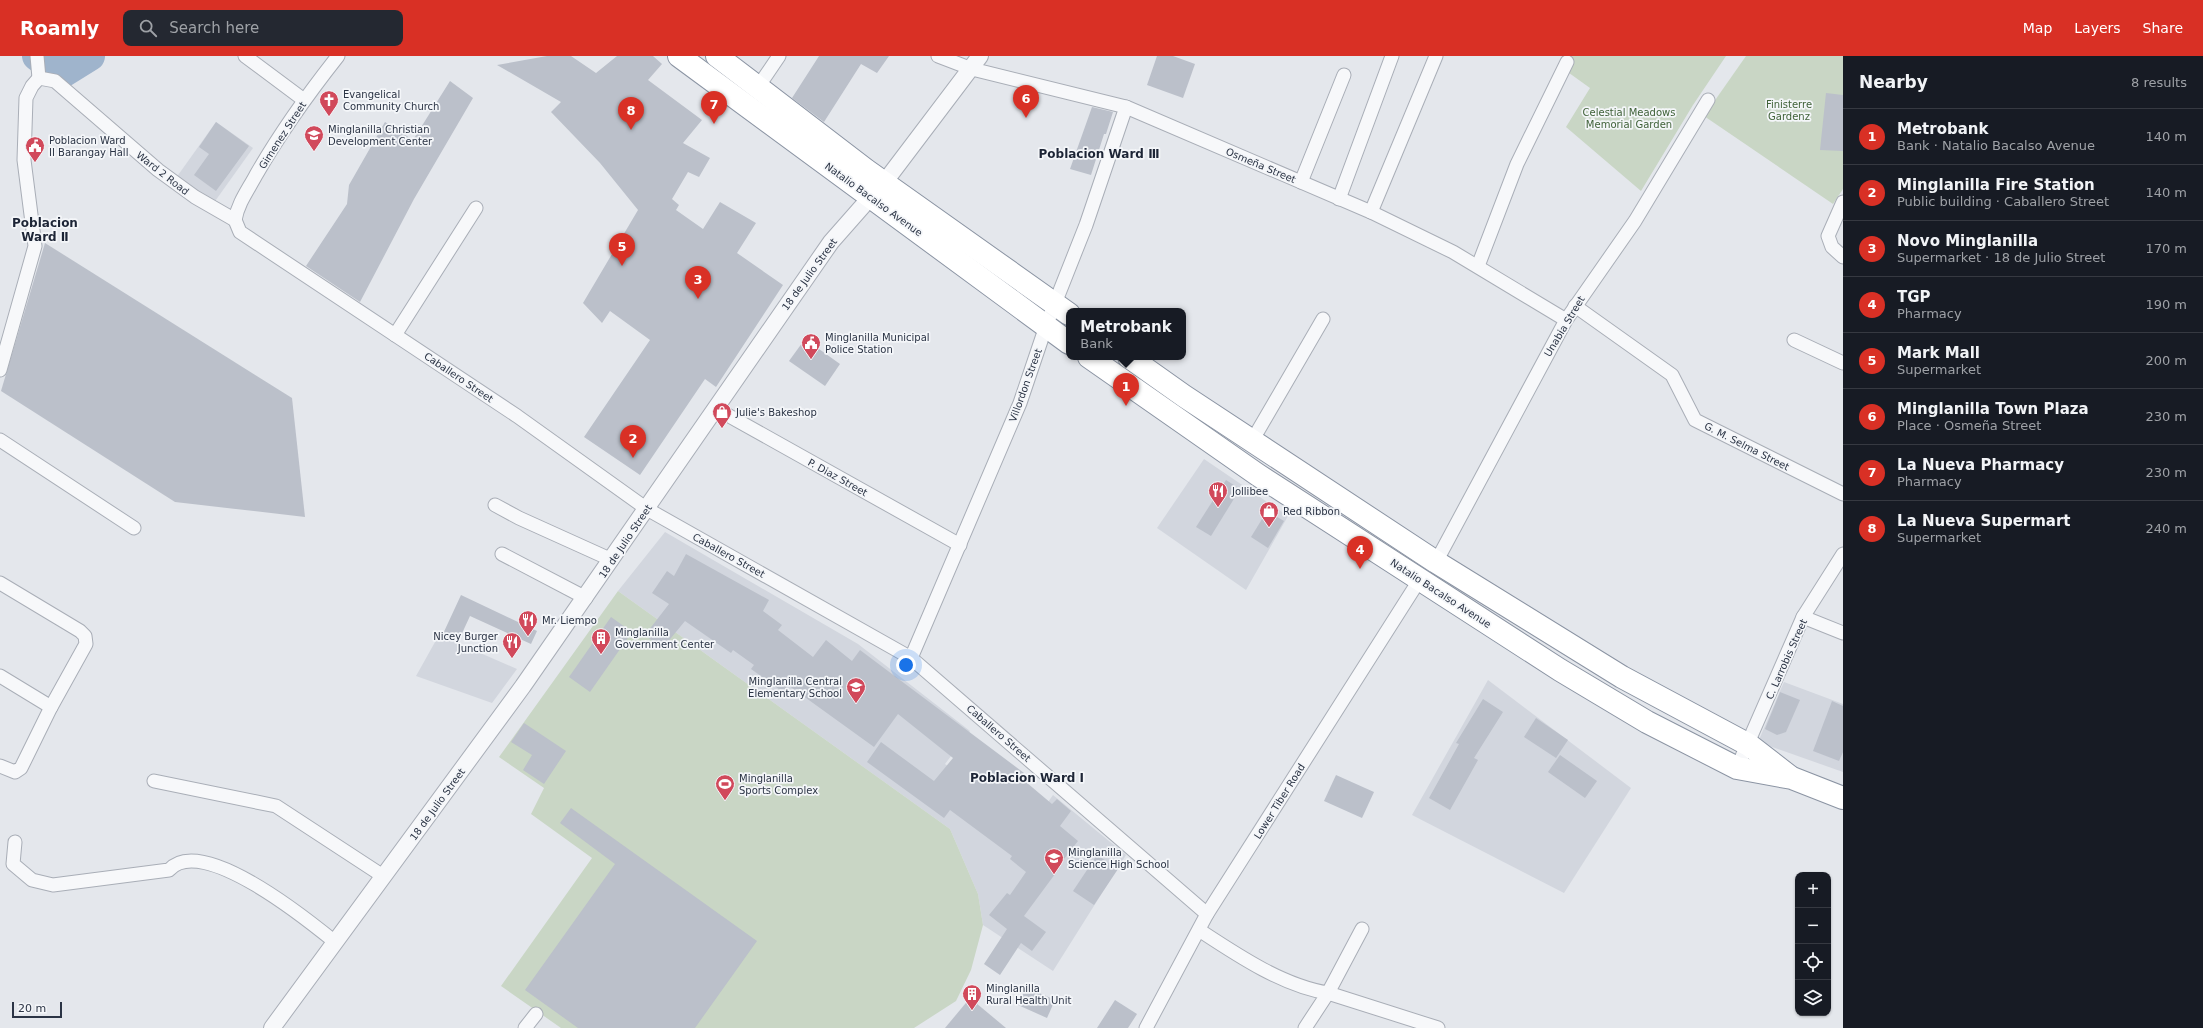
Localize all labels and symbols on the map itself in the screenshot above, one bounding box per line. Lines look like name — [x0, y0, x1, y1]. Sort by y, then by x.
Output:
pin: 6 — [1013, 85, 1039, 118]
church icon: Evangelical Community Church — [318, 89, 340, 117]
place label: Evangelical Community Church — [343, 89, 439, 112]
pin: 7 — [701, 91, 727, 124]
pin: 8 — [618, 97, 644, 130]
park label: Finisterre Gardenz — [1766, 99, 1812, 122]
street label: Gimenez Street — [257, 100, 308, 171]
park label: Celestial Meadows Memorial Garden — [1583, 107, 1675, 130]
school or university icon: Minglanilla Christian Development Center — [303, 124, 325, 152]
place label: Minglanilla Christian Development Center — [328, 124, 433, 147]
public building icon: Poblacion Ward II Barangay Hall — [24, 135, 46, 163]
place label: Poblacion Ward II Barangay Hall — [49, 135, 128, 158]
street label: Osmeña Street — [1224, 146, 1298, 185]
district label: Poblacion Ward Ⅲ — [1039, 147, 1159, 161]
street label: Ward 2 Road — [134, 150, 191, 197]
street label: Natalio Bacalso Avenue — [823, 160, 925, 238]
district label: Poblacion Ward Ⅱ — [12, 216, 78, 244]
pin: 5 — [609, 233, 635, 266]
street label: 18 de Julio Street — [780, 236, 839, 312]
pin: 3 — [685, 266, 711, 299]
street label: Unabia Street — [1542, 294, 1587, 358]
public building icon: Minglanilla Municipal Police Station — [800, 332, 822, 360]
place label: Minglanilla Municipal Police Station — [825, 332, 930, 355]
street label: Villordon Street — [1007, 347, 1044, 423]
street label: Caballero Street — [422, 350, 495, 405]
pin: 1 — [1113, 373, 1139, 406]
shop icon: Julie's Bakeshop — [711, 401, 733, 429]
place label: Julie's Bakeshop — [735, 407, 817, 418]
street label: G. M. Selma Street — [1702, 420, 1791, 473]
pin: 2 — [620, 425, 646, 458]
street label: P. Diaz Street — [806, 457, 869, 498]
restaurant icon: Jollibee — [1207, 480, 1229, 508]
place label: Jollibee — [1231, 486, 1268, 497]
shop icon: Red Ribbon — [1258, 500, 1280, 528]
street label: 18 de Julio Street — [597, 502, 654, 580]
place label: Red Ribbon — [1283, 506, 1340, 517]
street label: Caballero Street — [691, 531, 767, 580]
pin: 4 — [1347, 536, 1373, 569]
street label: Natalio Bacalso Avenue — [1388, 557, 1493, 630]
restaurant icon: Mr. Liempo — [517, 609, 539, 637]
place label: Mr. Liempo — [542, 615, 597, 626]
street label: C. Larrobis Street — [1764, 617, 1809, 701]
building icon: Minglanilla Government Center — [590, 627, 612, 655]
place label: Minglanilla Government Center — [615, 627, 715, 650]
place label: Nicey Burger Junction — [433, 631, 499, 654]
restaurant icon: Nicey Burger Junction — [501, 631, 523, 659]
your location — [896, 655, 916, 675]
place label: Minglanilla Central Elementary School — [748, 676, 842, 699]
school or university icon: Minglanilla Central Elementary School — [845, 676, 867, 704]
street label: Caballero Street — [965, 703, 1033, 764]
street label: Lower Tiber Road — [1252, 762, 1307, 841]
street label: 18 de Julio Street — [408, 766, 467, 842]
district label: Poblacion Ward Ⅰ — [970, 771, 1084, 785]
sports icon: Minglanilla Sports Complex — [714, 773, 736, 801]
place label: Minglanilla Sports Complex — [739, 773, 818, 796]
school or university icon: Minglanilla Science High School — [1043, 847, 1065, 875]
place label: Minglanilla Science High School — [1068, 847, 1169, 870]
building icon: Minglanilla Rural Health Unit — [961, 983, 983, 1011]
place label: Minglanilla Rural Health Unit — [986, 983, 1071, 1006]
scale bar — [12, 1000, 62, 1019]

